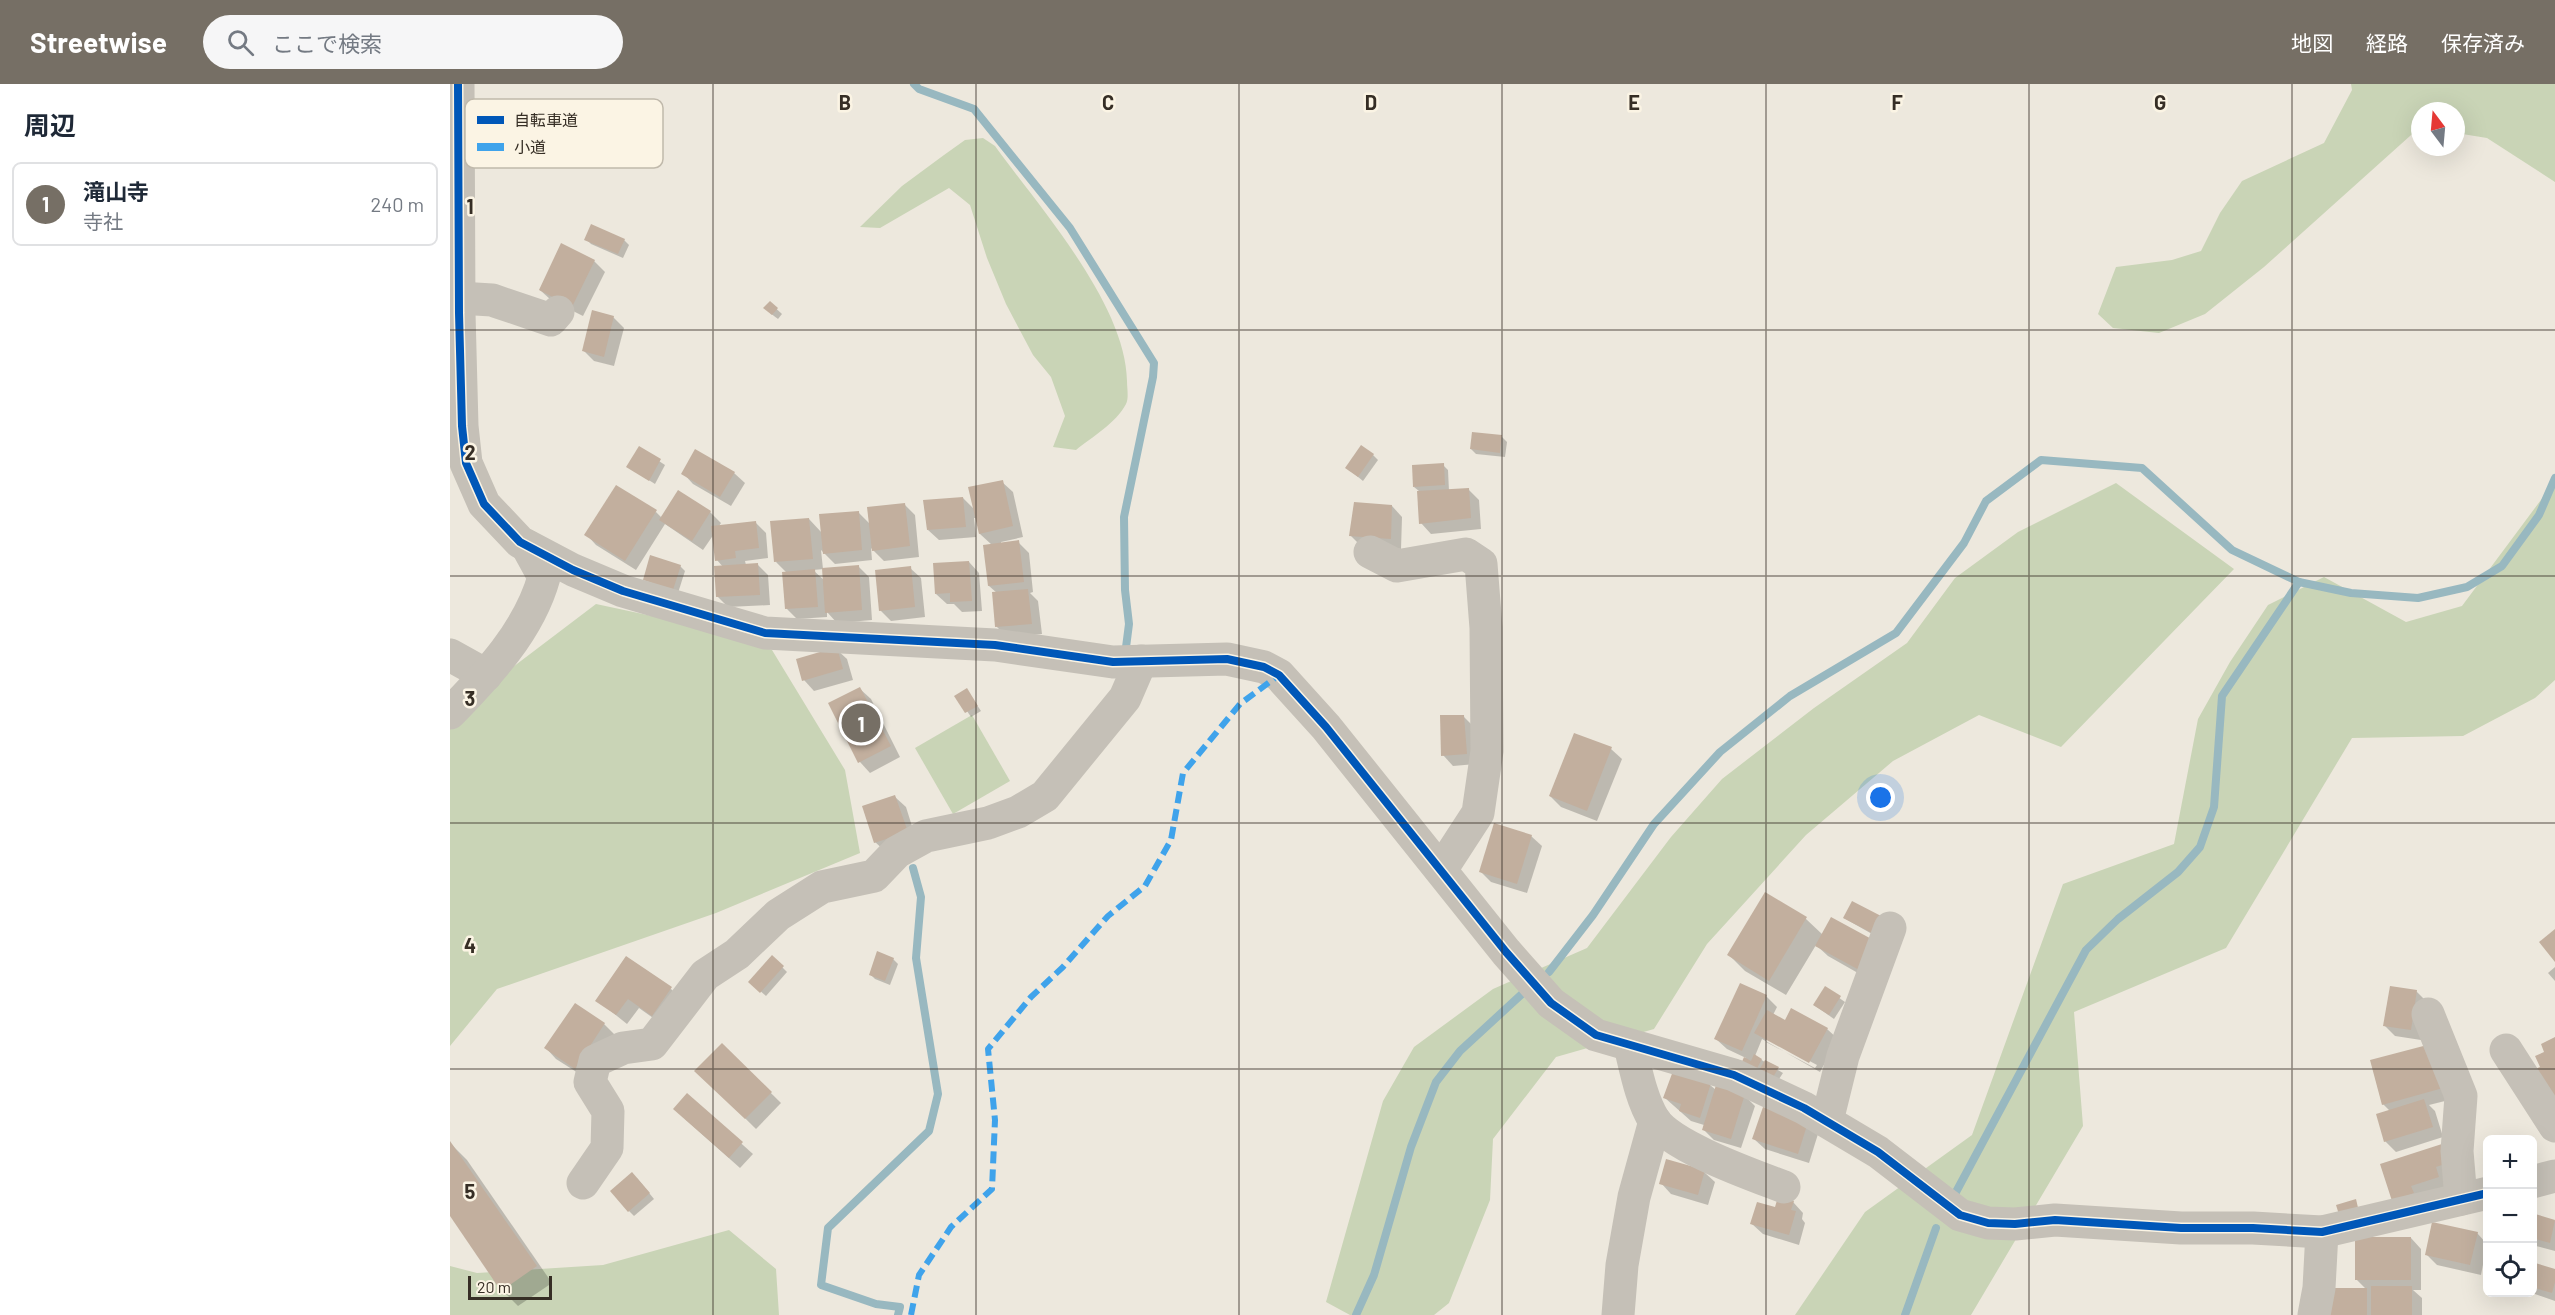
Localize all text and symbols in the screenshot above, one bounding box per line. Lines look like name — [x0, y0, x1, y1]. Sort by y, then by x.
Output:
search box — [203, 15, 623, 69]
text: Streetwise — [30, 25, 167, 59]
icon: search — [224, 26, 257, 59]
text: ここで検索 — [272, 30, 382, 56]
text: 地図 — [2291, 30, 2333, 55]
text: 経路 — [2366, 30, 2408, 55]
text: 保存済み — [2441, 30, 2525, 55]
text: B — [839, 90, 851, 114]
text: C — [1102, 90, 1114, 114]
text: D — [1365, 90, 1377, 114]
text: E — [1628, 90, 1640, 114]
text: F — [1891, 90, 1903, 114]
text: G — [2154, 90, 2166, 114]
legend — [465, 99, 663, 168]
north arrow — [2411, 102, 2465, 156]
text: 周辺 — [24, 109, 76, 140]
text: 自転車道 — [514, 110, 578, 129]
text: 小道 — [514, 137, 546, 156]
text: 滝山寺 — [83, 178, 149, 204]
text: 1 — [42, 192, 49, 216]
text: 240 m — [370, 192, 424, 216]
text: 1 — [466, 194, 474, 218]
text: 寺社 — [83, 209, 123, 233]
text: 2 — [464, 440, 476, 464]
text: 3 — [465, 686, 475, 710]
pin: 1 — [842, 700, 880, 746]
your location — [1866, 783, 1895, 812]
text: 4 — [464, 933, 476, 957]
map controls — [2483, 1135, 2537, 1297]
button: + — [2483, 1135, 2537, 1189]
text: 5 — [465, 1179, 476, 1203]
button: − — [2483, 1189, 2537, 1243]
button: locate — [2483, 1243, 2537, 1297]
scale bar — [468, 1273, 552, 1300]
text: 20 m — [477, 1277, 511, 1296]

